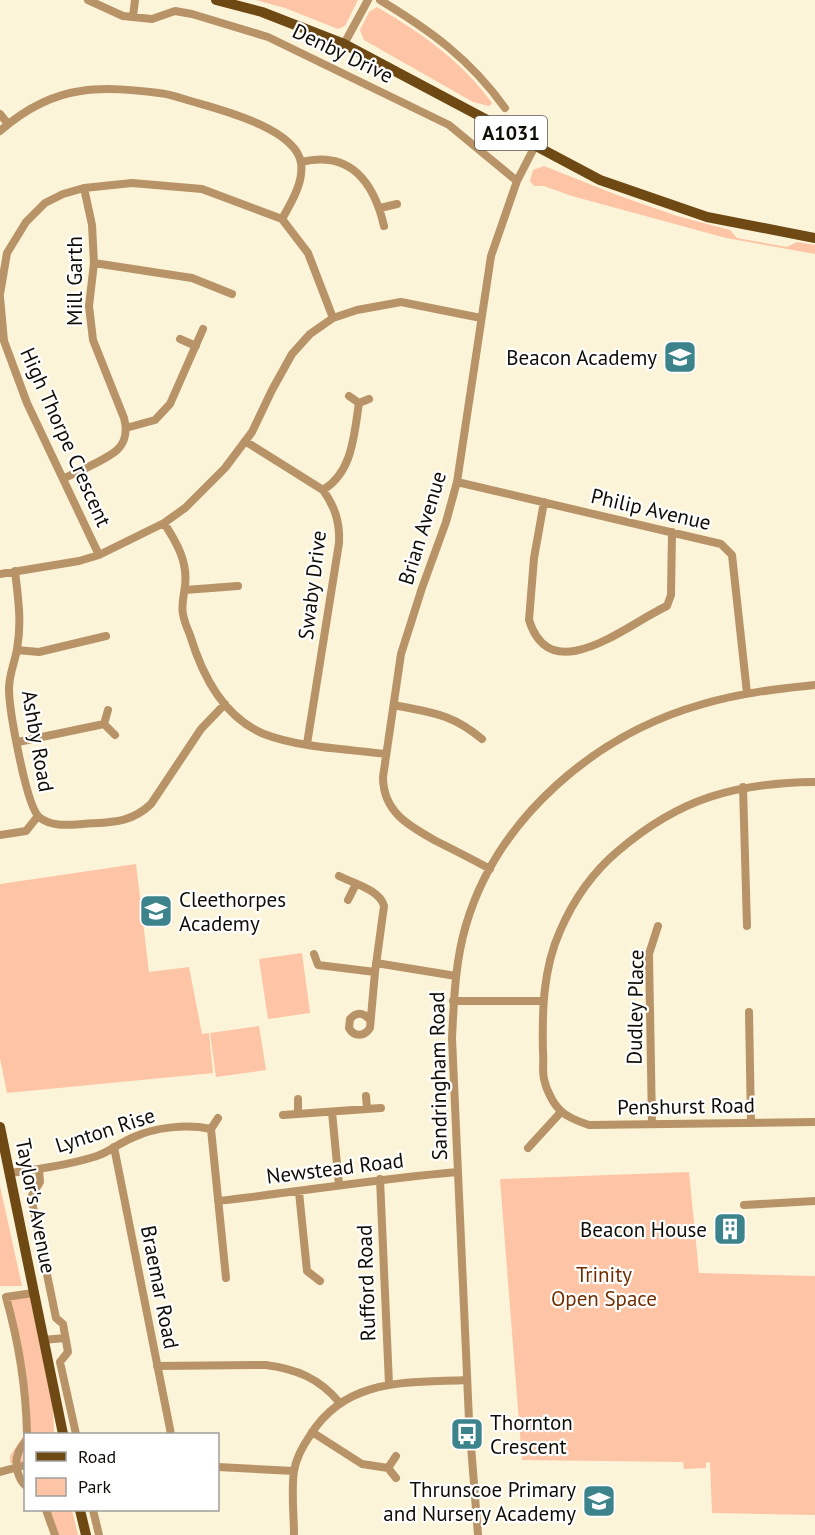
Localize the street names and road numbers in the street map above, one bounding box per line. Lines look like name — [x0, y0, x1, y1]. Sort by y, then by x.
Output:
street label: Denby Drive — [288, 17, 398, 89]
road number: A1031 — [475, 116, 547, 150]
street label: Mill Garth — [61, 236, 88, 326]
street label: High Thorpe Crescent — [14, 343, 118, 531]
street label: Brian Avenue — [392, 468, 452, 588]
street label: Philip Avenue — [588, 482, 714, 536]
street label: Swaby Drive — [292, 529, 332, 641]
street label: Ashby Road — [16, 688, 60, 794]
street label: Dudley Place — [620, 949, 650, 1065]
street label: Sandringham Road — [423, 991, 453, 1161]
street label: Penshurst Road — [617, 1091, 755, 1121]
street label: Lynton Rise — [52, 1101, 158, 1159]
street label: Taylor's Avenue — [10, 1136, 62, 1276]
street label: Newstead Road — [265, 1146, 405, 1190]
street label: Braemar Road — [135, 1223, 185, 1351]
street label: Rufford Road — [350, 1224, 382, 1342]

